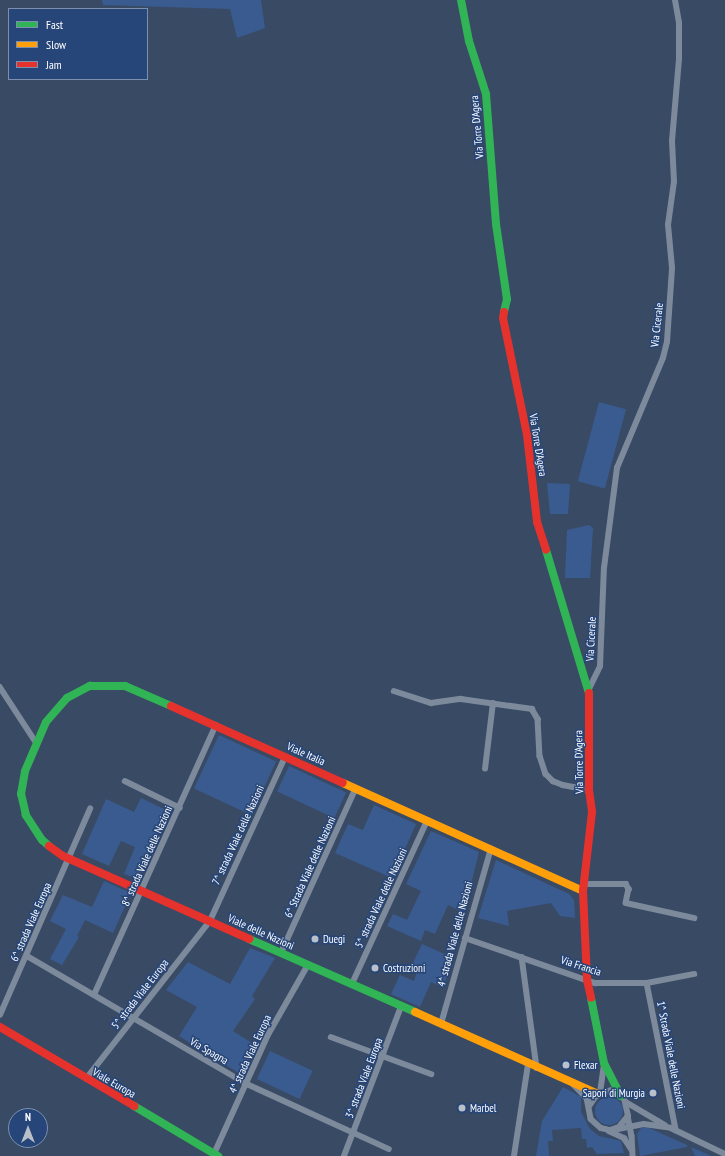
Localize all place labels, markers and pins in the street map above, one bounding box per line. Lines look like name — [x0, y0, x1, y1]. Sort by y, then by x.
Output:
place label: Duegi — [323, 932, 345, 946]
marker: Duegi — [310, 934, 320, 944]
place label: Costruzioni — [383, 961, 425, 975]
marker: Costruzioni — [370, 963, 380, 973]
place label: Flexar — [574, 1058, 597, 1072]
marker: Flexar — [561, 1060, 571, 1070]
place label: Sapori di Murgia — [583, 1086, 645, 1100]
marker: Sapori di Murgia — [648, 1088, 658, 1098]
place label: Marbel — [470, 1101, 496, 1115]
marker: Marbel — [457, 1103, 467, 1113]

